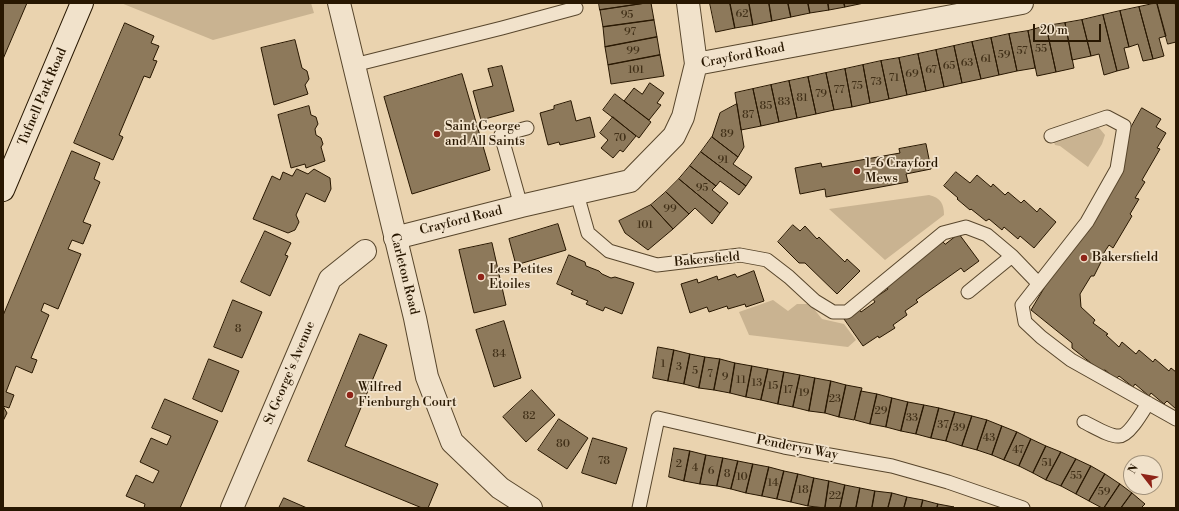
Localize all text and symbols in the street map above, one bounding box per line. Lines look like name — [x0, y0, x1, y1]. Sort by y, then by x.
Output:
house number: 62 — [736, 7, 748, 21]
house number: 95 — [621, 8, 633, 22]
scale bar — [1035, 16, 1103, 42]
text: 20 m — [1040, 23, 1068, 38]
house number: 97 — [624, 25, 636, 39]
street label: Crayford Road — [700, 40, 786, 72]
house number: 55 — [1035, 42, 1047, 56]
house number: 99 — [626, 44, 640, 58]
house number: 57 — [1016, 44, 1028, 58]
street label: Tufnell Park Road — [15, 46, 71, 148]
house number: 59 — [998, 48, 1010, 62]
house number: 61 — [980, 52, 992, 66]
house number: 63 — [961, 56, 973, 70]
house number: 65 — [943, 59, 955, 73]
house number: 101 — [628, 63, 644, 77]
house number: 67 — [925, 63, 937, 77]
house number: 69 — [905, 67, 919, 81]
house number: 71 — [889, 71, 899, 85]
house number: 73 — [870, 75, 882, 89]
house number: 75 — [851, 79, 863, 93]
house number: 77 — [833, 83, 845, 97]
house number: 79 — [815, 87, 827, 101]
house number: 81 — [796, 91, 808, 105]
house number: 83 — [778, 95, 790, 109]
house number: 85 — [760, 99, 772, 113]
house number: 87 — [742, 108, 754, 122]
place label: Saint George and All Saints — [445, 119, 525, 150]
house number: 89 — [720, 127, 734, 141]
marker: Saint George and All Saints — [432, 129, 442, 139]
house number: 70 — [614, 131, 626, 145]
house number: 91 — [717, 153, 729, 167]
place label: 1-6 Crayford Mews — [865, 156, 938, 187]
marker: 1-6 Crayford Mews — [852, 166, 862, 176]
house number: 95 — [696, 181, 708, 195]
house number: 99 — [663, 202, 677, 216]
street label: Crayford Road — [418, 203, 504, 239]
house number: 101 — [637, 218, 653, 232]
street label: Carleton Road — [386, 232, 422, 316]
street label: Bakersfield — [673, 249, 741, 271]
place label: Bakersfield — [1092, 250, 1158, 266]
marker: Bakersfield — [1079, 253, 1089, 263]
place label: Les Petites Etoiles — [489, 262, 553, 293]
marker: Les Petites Etoiles — [476, 272, 486, 282]
street label: St George's Avenue — [261, 319, 319, 427]
house number: 8 — [235, 322, 241, 336]
house number: 84 — [492, 347, 506, 361]
house number: 1 — [661, 357, 665, 371]
house number: 3 — [676, 360, 682, 374]
house number: 5 — [692, 364, 698, 378]
house number: 7 — [707, 367, 713, 381]
house number: 9 — [722, 370, 728, 384]
house number: 11 — [736, 373, 746, 387]
house number: 13 — [752, 376, 762, 390]
house number: 15 — [768, 379, 778, 393]
place label: Wilfred Fienburgh Court — [358, 380, 457, 411]
house number: 17 — [783, 383, 793, 397]
house number: 19 — [798, 386, 810, 400]
marker: Wilfred Fienburgh Court — [345, 390, 355, 400]
house number: 23 — [829, 392, 841, 406]
house number: 29 — [875, 404, 887, 418]
house number: 82 — [522, 409, 536, 423]
house number: 33 — [906, 411, 918, 425]
house number: 37 — [937, 418, 949, 432]
house number: 39 — [953, 421, 965, 435]
house number: 43 — [983, 431, 995, 445]
street label: Penderyn Way — [755, 432, 839, 464]
house number: 80 — [556, 437, 570, 451]
house number: 47 — [1012, 443, 1024, 457]
house number: 78 — [598, 454, 610, 468]
north arrow — [1123, 455, 1163, 495]
house number: 51 — [1042, 456, 1052, 470]
house number: 2 — [676, 457, 682, 471]
house number: 4 — [692, 461, 698, 475]
text: N — [1125, 462, 1142, 477]
house number: 6 — [708, 464, 714, 478]
house number: 8 — [724, 467, 730, 481]
house number: 55 — [1070, 469, 1082, 483]
house number: 10 — [736, 470, 748, 484]
house number: 14 — [768, 476, 778, 490]
house number: 18 — [797, 483, 809, 497]
house number: 59 — [1098, 485, 1110, 499]
house number: 22 — [829, 489, 841, 503]

